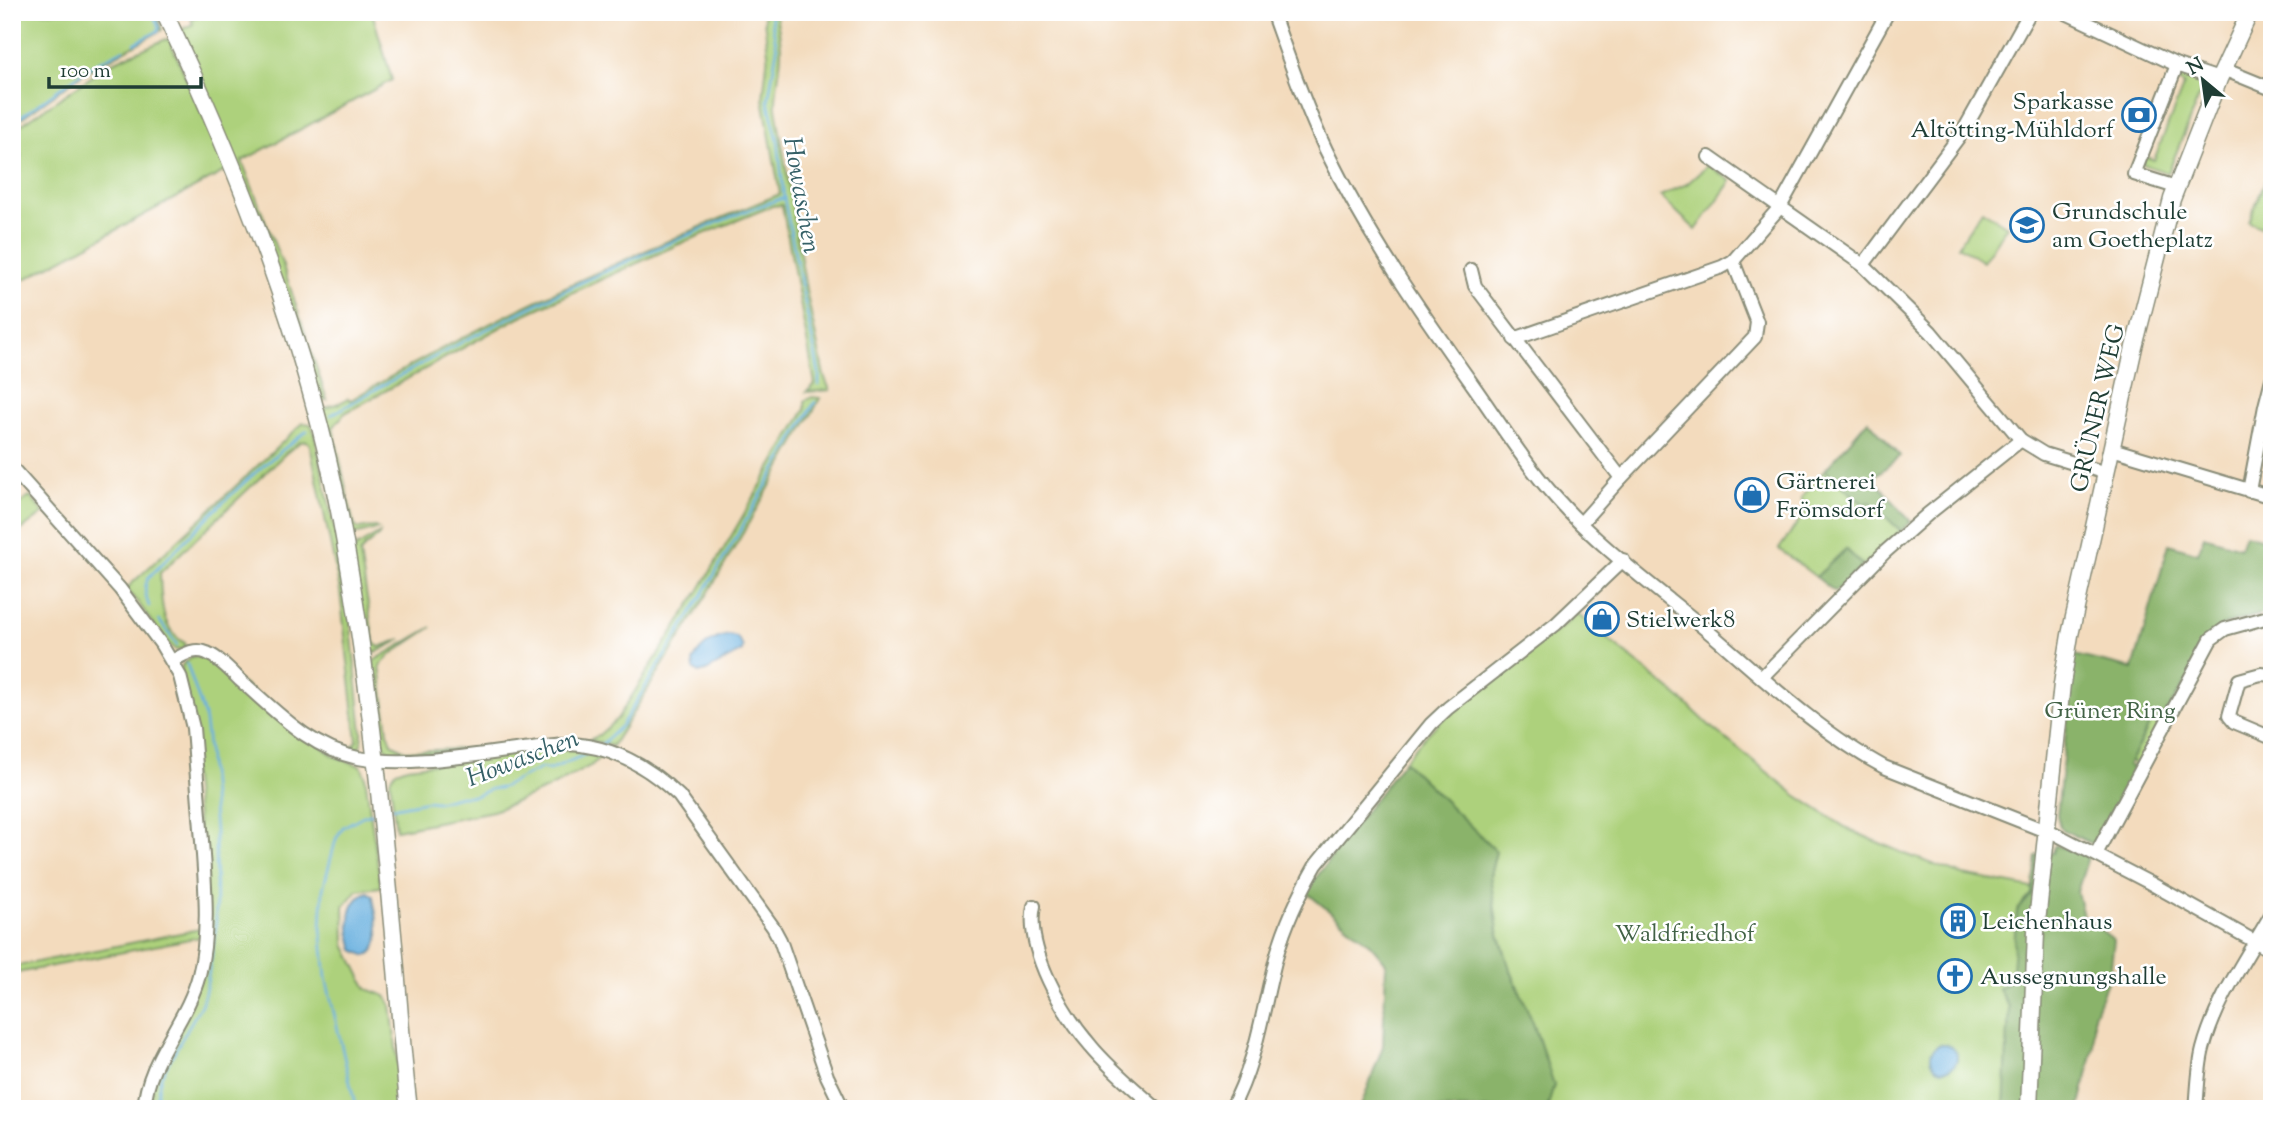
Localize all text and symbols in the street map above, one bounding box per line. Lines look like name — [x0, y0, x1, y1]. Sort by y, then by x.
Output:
scale bar — [49, 46, 201, 90]
north arrow — [2168, 46, 2238, 116]
text: N — [2183, 52, 2209, 83]
text: 100 m — [60, 57, 111, 87]
place label: Sparkasse Altötting-Mühldorf — [1910, 86, 2116, 148]
bank icon: Sparkasse Altötting-Mühldorf — [2120, 96, 2158, 134]
water label: Howaschen — [772, 134, 829, 257]
place label: Grundschule am Goetheplatz — [2052, 196, 2213, 258]
school or university icon: Grundschule am Goetheplatz — [2008, 206, 2046, 244]
street label: GRÜNER WEG — [2063, 321, 2135, 496]
place label: Gärtnerei Frömsdorf — [1776, 466, 1886, 528]
shop icon: Gärtnerei Frömsdorf — [1733, 476, 1771, 514]
shop icon: Stielwerk8 — [1583, 600, 1621, 638]
place label: Stielwerk8 — [1626, 604, 1735, 638]
park label: Grüner Ring — [2044, 695, 2176, 729]
water label: Howaschen — [461, 721, 585, 798]
building icon: Leichenhaus — [1939, 902, 1977, 940]
place label: Leichenhaus — [1982, 906, 2112, 940]
park label: Waldfriedhof — [1615, 918, 1757, 952]
church icon: Aussegnungshalle — [1936, 957, 1974, 995]
place label: Aussegnungshalle — [1980, 961, 2167, 995]

